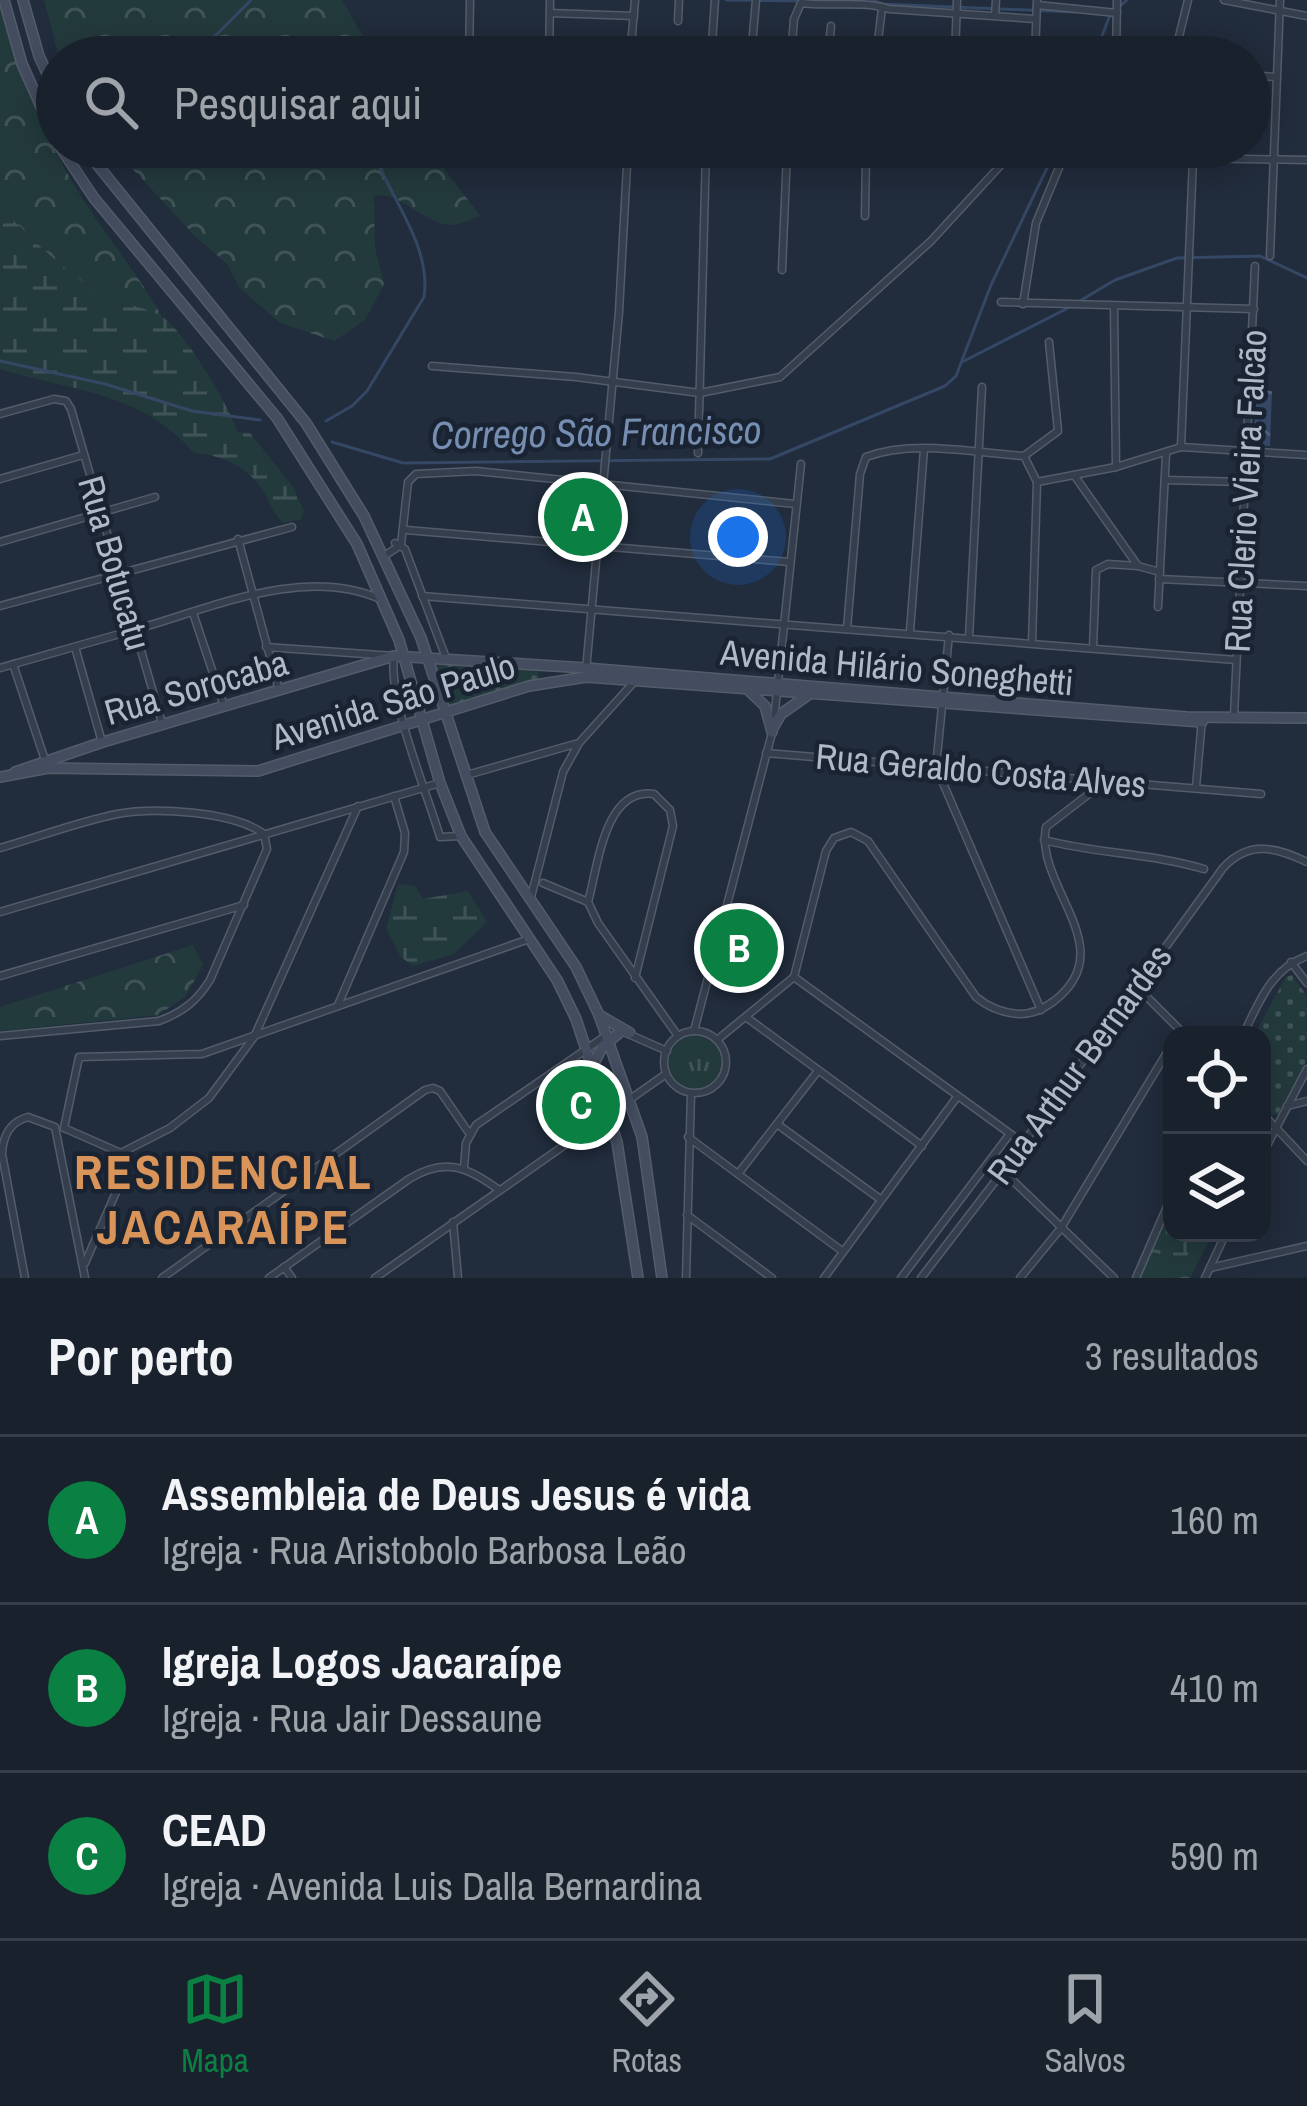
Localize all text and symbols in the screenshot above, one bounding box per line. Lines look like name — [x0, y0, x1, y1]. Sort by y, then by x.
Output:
search box — [36, 36, 1271, 168]
icon: search — [78, 69, 144, 135]
text: Pesquisar aqui — [174, 72, 422, 133]
street label: Rua Clerio Vieira Falcão — [1213, 329, 1277, 653]
water label: Corrego São Francisco — [430, 403, 762, 461]
street label: Rua Botucatu — [67, 470, 163, 656]
pin: A — [544, 472, 622, 562]
your location — [708, 507, 768, 567]
street label: Avenida Hilário Soneghetti — [718, 628, 1075, 706]
street label: Rua Sorocaba — [99, 638, 293, 736]
street label: Avenida São Paulo — [264, 641, 521, 761]
street label: Rua Geraldo Costa Alves — [814, 732, 1148, 808]
pin: B — [700, 903, 778, 993]
street label: Rua Arthur Bernardes — [976, 934, 1182, 1194]
map controls — [1163, 1026, 1271, 1242]
button: locate — [1163, 1026, 1271, 1134]
pin: C — [542, 1060, 620, 1150]
button: layers — [1163, 1134, 1271, 1242]
district label: RESIDENCIAL JACARAÍPE — [74, 1139, 374, 1259]
text: Por perto — [48, 1322, 234, 1391]
text: 3 resultados — [1085, 1330, 1259, 1382]
text: Assembleia de Deus Jesus é vida — [162, 1463, 751, 1524]
text: A — [75, 1494, 99, 1546]
text: 160 m — [1170, 1494, 1259, 1546]
text: Igreja · Rua Aristobolo Barbosa Leão — [162, 1524, 686, 1576]
text: Igreja Logos Jacaraípe — [162, 1631, 562, 1692]
text: B — [75, 1662, 99, 1714]
text: 410 m — [1170, 1662, 1259, 1714]
text: Igreja · Rua Jair Dessaune — [162, 1692, 542, 1744]
text: CEAD — [162, 1799, 267, 1860]
text: C — [75, 1830, 99, 1882]
text: 590 m — [1170, 1830, 1259, 1882]
text: Igreja · Avenida Luis Dalla Bernardina — [162, 1860, 702, 1912]
tab: Mapa — [181, 1966, 249, 2082]
tab: Rotas — [611, 1966, 682, 2082]
tab: Salvos — [1045, 1966, 1126, 2082]

